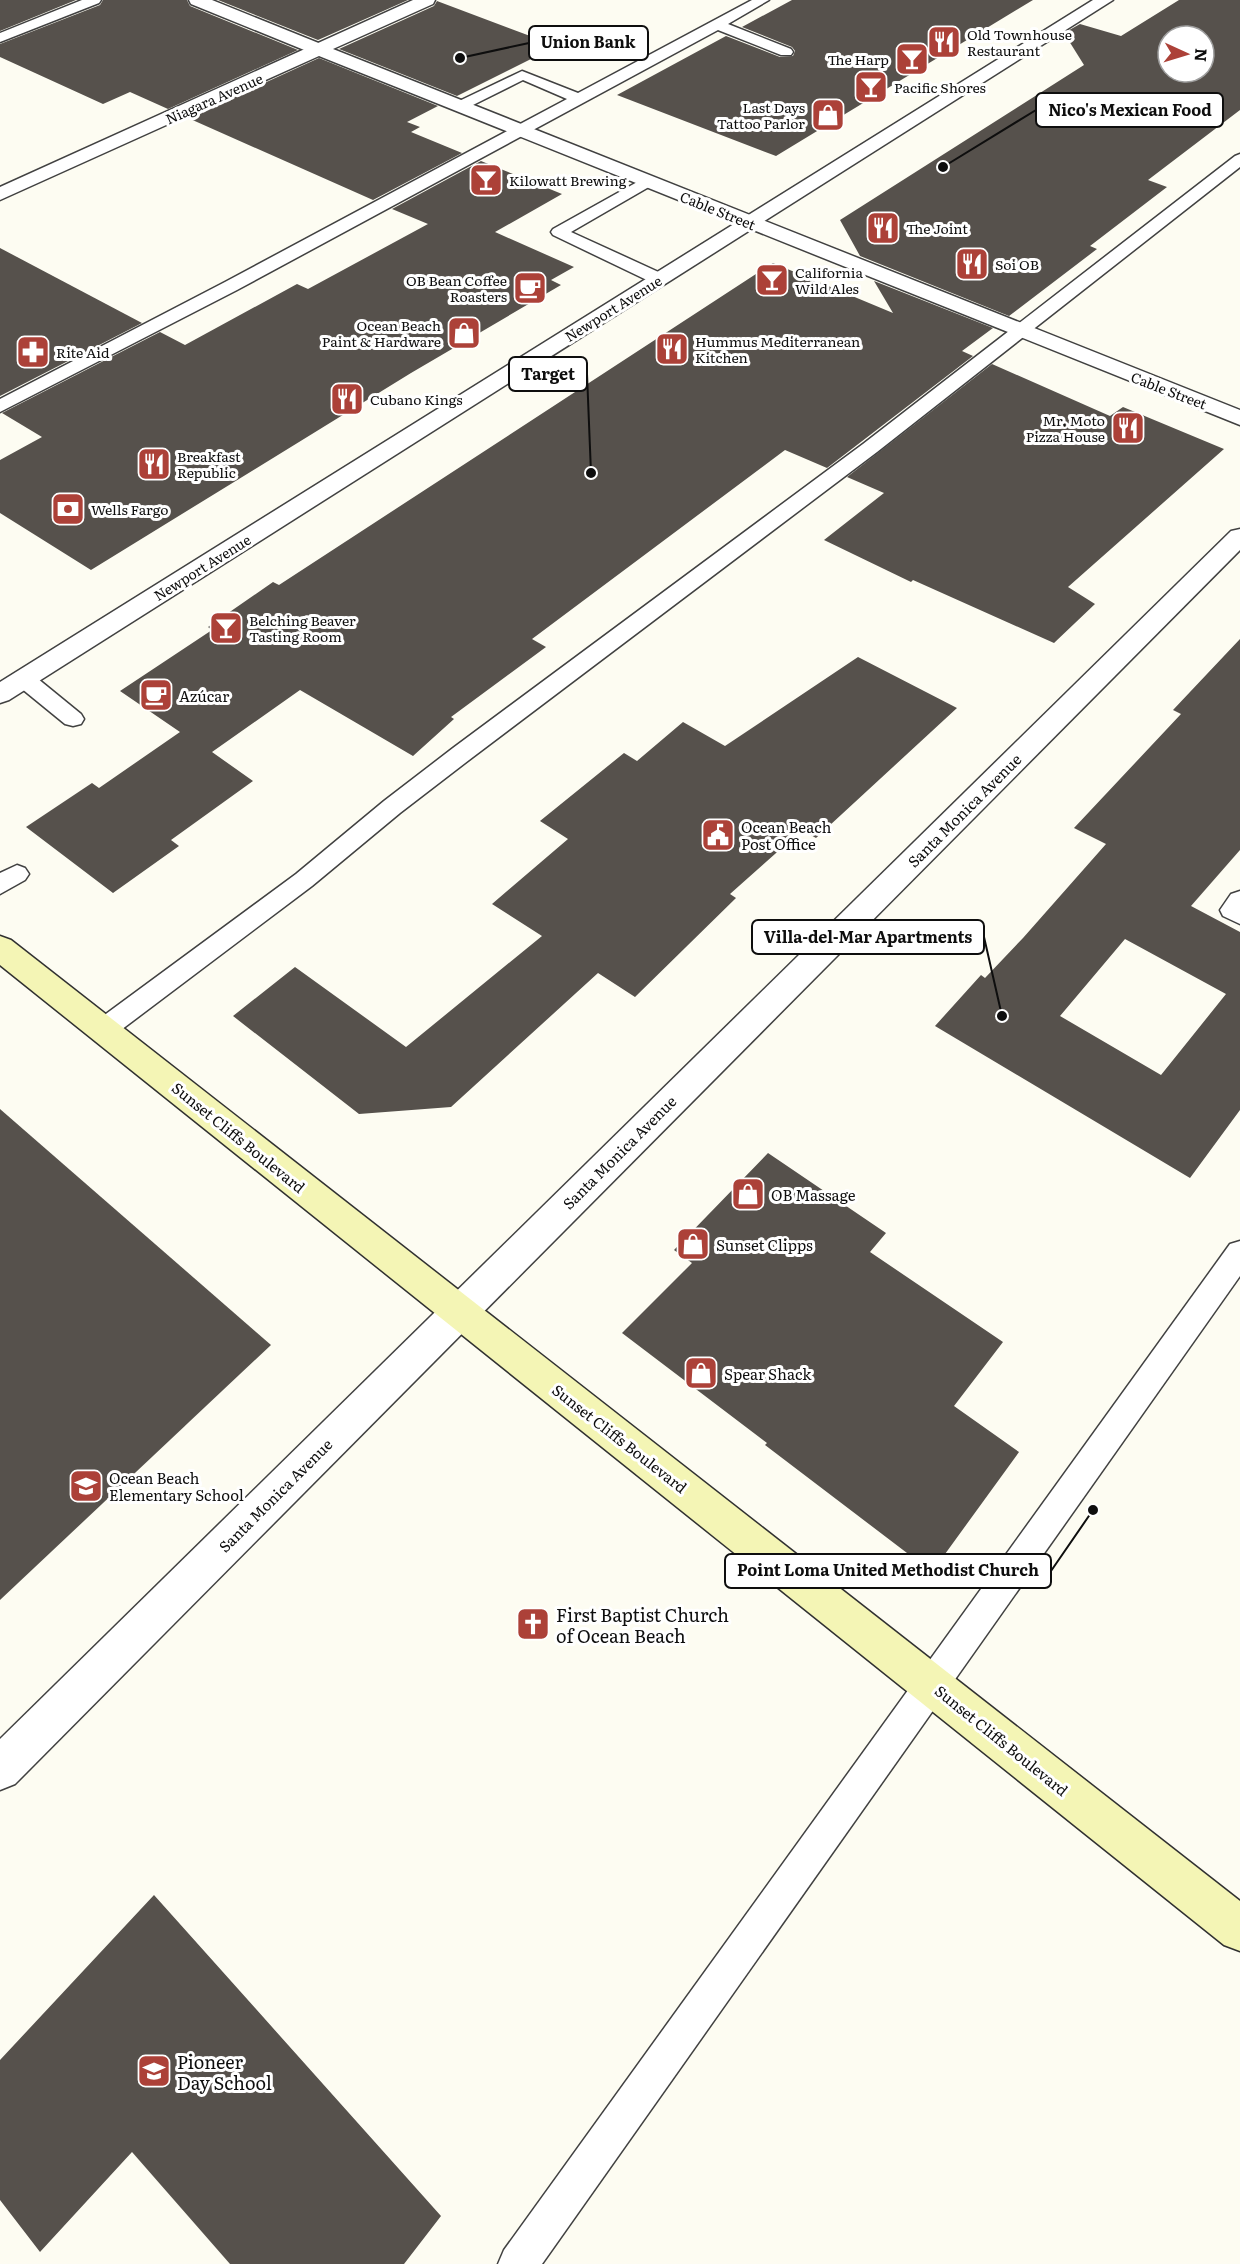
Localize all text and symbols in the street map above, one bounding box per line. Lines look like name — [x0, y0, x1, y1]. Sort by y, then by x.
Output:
restaurant icon: Old Townhouse Restaurant — [926, 24, 962, 60]
place label: Old Townhouse Restaurant — [967, 24, 1072, 60]
north arrow — [1156, 24, 1216, 84]
callout: Union Bank — [529, 26, 648, 60]
text: Union Bank — [540, 29, 636, 53]
bar icon: The Harp — [894, 41, 930, 77]
text: N — [1190, 48, 1214, 63]
place label: The Harp — [827, 49, 889, 69]
street label: Niagara Avenue — [162, 68, 266, 128]
bar icon: Pacific Shores — [853, 69, 889, 105]
place label: Pacific Shores — [894, 77, 986, 97]
callout: Nico's Mexican Food — [1036, 93, 1223, 127]
place label: Last Days Tattoo Parlor — [717, 97, 805, 133]
shop icon: Last Days Tattoo Parlor — [810, 97, 846, 133]
text: Nico's Mexican Food — [1048, 97, 1212, 121]
bar icon: Kilowatt Brewing — [468, 162, 504, 198]
place label: Kilowatt Brewing — [509, 170, 627, 190]
street label: Cable Street — [677, 186, 759, 234]
restaurant icon: The Joint — [865, 210, 901, 246]
place label: The Joint — [906, 218, 968, 238]
restaurant icon: Soi OB — [954, 246, 990, 282]
place label: Soi OB — [995, 254, 1039, 274]
bar icon: California Wild Ales — [754, 262, 790, 298]
place label: California Wild Ales — [795, 262, 863, 298]
place label: OB Bean Coffee Roasters — [406, 270, 507, 306]
cafe icon: OB Bean Coffee Roasters — [512, 270, 548, 306]
street label: Newport Avenue — [561, 270, 665, 346]
place label: Ocean Beach Paint & Hardware — [322, 315, 441, 351]
shop icon: Ocean Beach Paint & Hardware — [446, 315, 482, 351]
restaurant icon: Hummus Mediterranean Kitchen — [654, 331, 690, 367]
place label: Hummus Mediterranean Kitchen — [695, 331, 860, 367]
pharmacy icon: Rite Aid — [15, 334, 51, 370]
place label: Rite Aid — [56, 342, 110, 362]
callout: Target — [509, 357, 587, 391]
text: Target — [521, 361, 575, 385]
street label: Cable Street — [1128, 366, 1210, 414]
restaurant icon: Cubano Kings — [329, 381, 365, 417]
place label: Cubano Kings — [370, 389, 463, 409]
place label: Mr. Moto Pizza House — [1026, 410, 1105, 446]
restaurant icon: Mr. Moto Pizza House — [1110, 410, 1146, 446]
restaurant icon: Breakfast Republic — [136, 446, 172, 482]
place label: Breakfast Republic — [177, 446, 241, 482]
bank icon: Wells Fargo — [50, 491, 86, 527]
place label: Wells Fargo — [91, 499, 168, 519]
street label: Newport Avenue — [150, 529, 254, 605]
bar icon: Belching Beaver Tasting Room — [208, 610, 244, 646]
place label: Belching Beaver Tasting Room — [249, 610, 356, 646]
cafe icon: Azúcar — [138, 677, 174, 713]
place label: Azúcar — [179, 684, 229, 707]
street label: Santa Monica Avenue — [902, 748, 1026, 872]
place label: Ocean Beach Post Office — [741, 815, 832, 855]
public building icon: Ocean Beach Post Office — [700, 817, 736, 853]
callout: Villa-del-Mar Apartments — [752, 920, 984, 954]
text: Villa-del-Mar Apartments — [764, 924, 972, 948]
street label: Sunset Cliffs Boulevard — [167, 1076, 311, 1198]
street label: Santa Monica Avenue — [557, 1090, 681, 1214]
shop icon: OB Massage — [730, 1176, 766, 1212]
place label: OB Massage — [771, 1183, 856, 1206]
shop icon: Sunset Clipps — [675, 1226, 711, 1262]
place label: Sunset Clipps — [716, 1233, 813, 1256]
shop icon: Spear Shack — [683, 1355, 719, 1391]
place label: Spear Shack — [724, 1362, 812, 1385]
street label: Sunset Cliffs Boulevard — [548, 1378, 692, 1498]
street label: Santa Monica Avenue — [213, 1433, 337, 1557]
place label: Ocean Beach Elementary School — [109, 1466, 244, 1506]
school or university icon: Ocean Beach Elementary School — [68, 1468, 104, 1504]
callout: Point Loma United Methodist Church — [725, 1554, 1051, 1588]
text: Point Loma United Methodist Church — [737, 1557, 1039, 1581]
place label: First Baptist Church of Ocean Beach — [556, 1601, 729, 1649]
church icon: First Baptist Church of Ocean Beach — [515, 1606, 551, 1642]
street label: Sunset Cliffs Boulevard — [930, 1679, 1074, 1801]
place label: Pioneer Day School — [177, 2048, 272, 2096]
school or university icon: Pioneer Day School — [136, 2053, 172, 2089]

